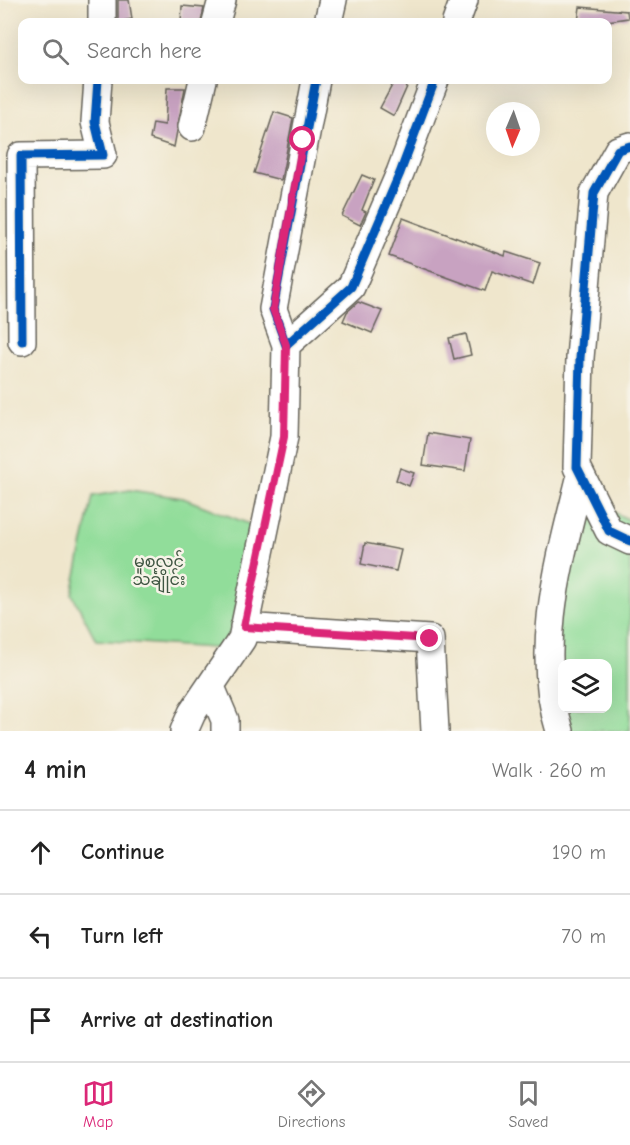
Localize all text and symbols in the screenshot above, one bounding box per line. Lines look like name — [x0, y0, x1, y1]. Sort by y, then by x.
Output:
search box — [18, 18, 612, 84]
icon: search — [39, 35, 72, 68]
text: Search here — [87, 38, 202, 64]
north arrow — [486, 102, 540, 156]
route start — [289, 126, 315, 152]
park label: မူစလင် သင်္ချိုင်း — [132, 550, 186, 593]
route end — [416, 625, 442, 651]
map controls — [558, 659, 612, 713]
button: layers — [558, 659, 612, 713]
text: 4 min — [24, 755, 87, 785]
text: Walk · 260 m — [492, 759, 606, 782]
icon: ahead — [24, 836, 57, 869]
text: Continue — [81, 839, 164, 865]
text: 190 m — [552, 841, 606, 864]
icon: left — [24, 920, 57, 953]
text: Turn left — [81, 923, 163, 949]
text: 70 m — [561, 925, 606, 948]
icon: arrive — [24, 1004, 57, 1037]
text: Arrive at destination — [81, 1007, 273, 1033]
tab: Map — [82, 1077, 115, 1131]
tab: Directions — [278, 1077, 345, 1131]
tab: Saved — [508, 1077, 548, 1131]

